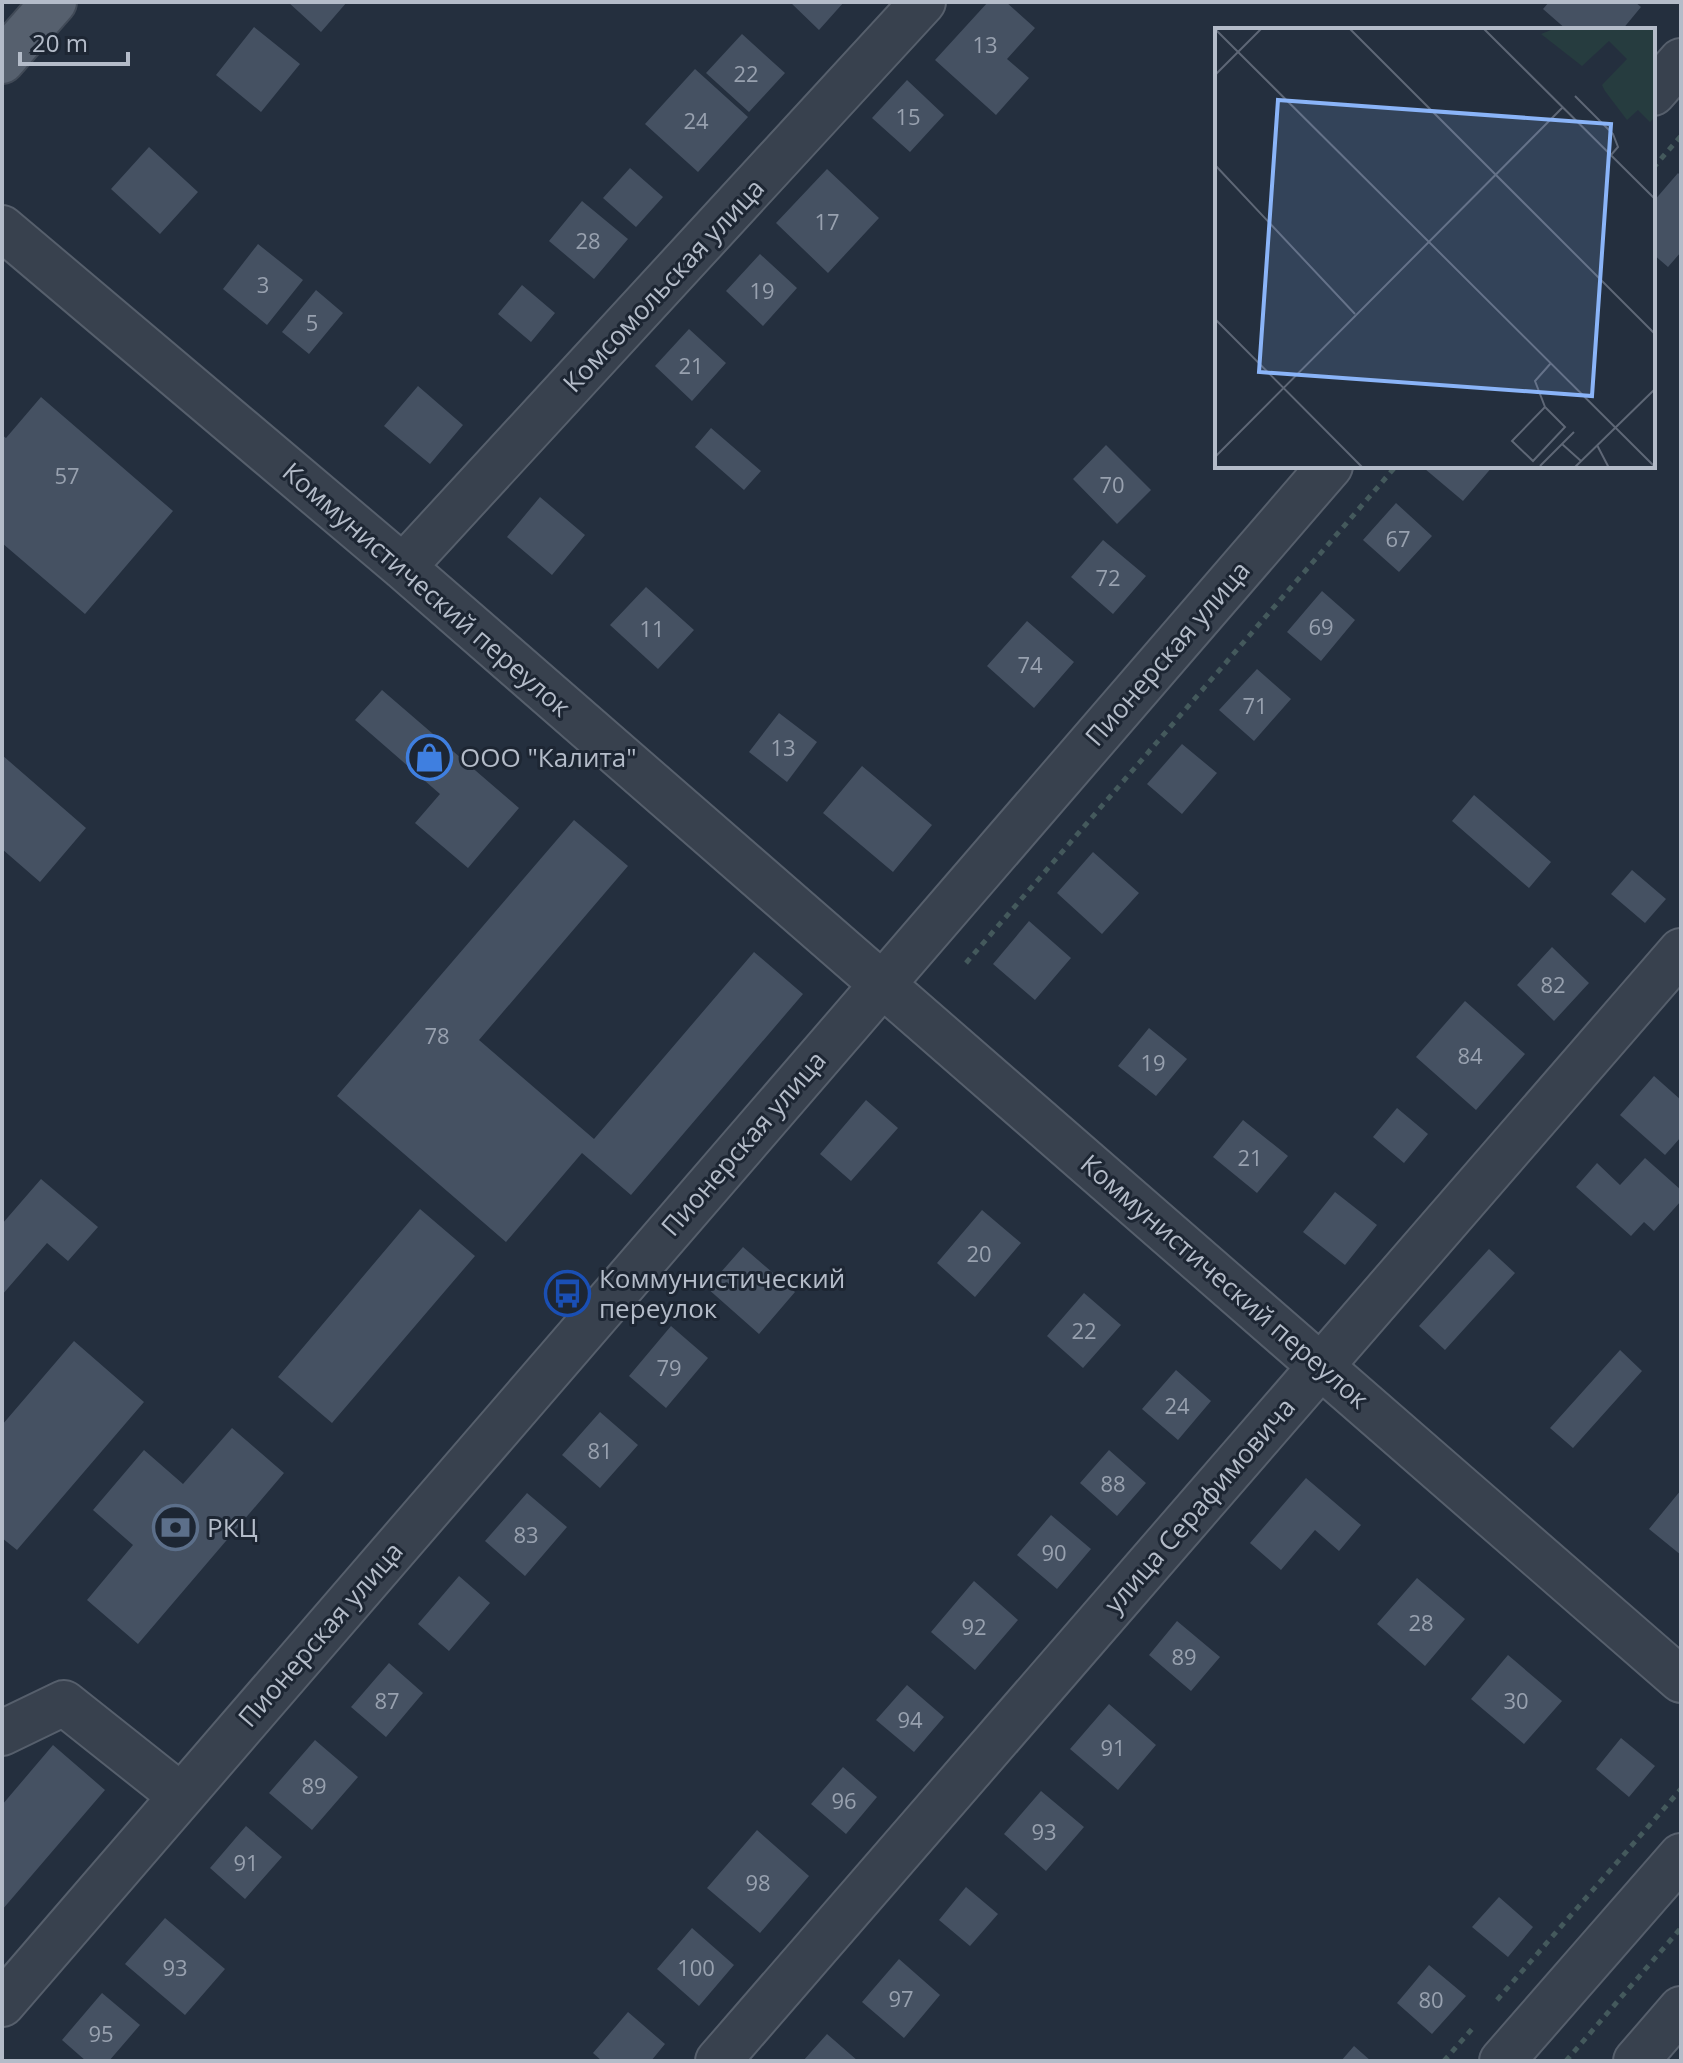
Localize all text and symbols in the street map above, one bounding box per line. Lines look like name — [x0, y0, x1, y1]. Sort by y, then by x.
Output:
scale bar — [20, 16, 128, 66]
text: 20 m — [32, 26, 88, 59]
inset map — [1215, 28, 1655, 468]
house number: 13 — [972, 29, 998, 59]
house number: 22 — [733, 58, 759, 88]
house number: 15 — [895, 101, 921, 131]
house number: 24 — [683, 105, 709, 135]
street label: Комсомольская улица — [554, 170, 772, 400]
house number: 17 — [814, 206, 840, 236]
house number: 28 — [575, 225, 601, 255]
house number: 3 — [257, 269, 269, 299]
house number: 19 — [749, 275, 775, 305]
house number: 5 — [306, 307, 318, 337]
house number: 21 — [678, 350, 704, 380]
street label: Коммунистический переулок — [275, 454, 579, 725]
house number: 57 — [54, 460, 80, 490]
house number: 70 — [1099, 469, 1125, 499]
house number: 67 — [1385, 523, 1411, 553]
street label: Пионерская улица — [1076, 553, 1258, 753]
house number: 72 — [1095, 562, 1121, 592]
house number: 69 — [1308, 611, 1334, 641]
house number: 11 — [639, 613, 665, 643]
house number: 74 — [1017, 649, 1043, 679]
house number: 71 — [1242, 690, 1268, 720]
house number: 13 — [770, 732, 796, 762]
shop icon: ООО "Калита" — [405, 733, 453, 781]
place label: ООО "Калита" — [460, 739, 637, 775]
house number: 82 — [1540, 969, 1566, 999]
house number: 78 — [424, 1020, 450, 1050]
house number: 84 — [1457, 1040, 1483, 1070]
street label: Пионерская улица — [652, 1043, 834, 1243]
house number: 19 — [1140, 1047, 1166, 1077]
house number: 21 — [1237, 1142, 1263, 1172]
street label: Коммунистический переулок — [1073, 1146, 1377, 1417]
house number: 20 — [966, 1238, 992, 1268]
place label: Коммунистический переулок — [599, 1260, 845, 1326]
bus stop icon: Коммунистический переулок — [544, 1269, 592, 1317]
house number: 22 — [1071, 1315, 1097, 1345]
house number: 79 — [656, 1352, 682, 1382]
street label: улица Серафимовича — [1095, 1390, 1303, 1620]
house number: 24 — [1164, 1390, 1190, 1420]
house number: 81 — [587, 1435, 613, 1465]
house number: 88 — [1100, 1468, 1126, 1498]
bank icon: РКЦ — [152, 1503, 200, 1551]
place label: РКЦ — [207, 1509, 258, 1545]
house number: 83 — [513, 1519, 539, 1549]
street label: Пионерская улица — [229, 1534, 411, 1734]
house number: 90 — [1041, 1537, 1067, 1567]
house number: 28 — [1408, 1607, 1434, 1637]
house number: 92 — [961, 1611, 987, 1641]
house number: 89 — [1171, 1641, 1197, 1671]
house number: 87 — [374, 1685, 400, 1715]
house number: 30 — [1503, 1685, 1529, 1715]
house number: 94 — [897, 1704, 923, 1734]
house number: 91 — [1100, 1732, 1126, 1762]
house number: 89 — [301, 1770, 327, 1800]
house number: 96 — [831, 1785, 857, 1815]
house number: 93 — [1031, 1816, 1057, 1846]
house number: 91 — [233, 1847, 259, 1877]
house number: 98 — [745, 1867, 771, 1897]
house number: 93 — [162, 1952, 188, 1982]
house number: 100 — [677, 1952, 715, 1982]
house number: 97 — [888, 1983, 914, 2013]
house number: 80 — [1418, 1984, 1444, 2014]
house number: 95 — [88, 2018, 114, 2048]

